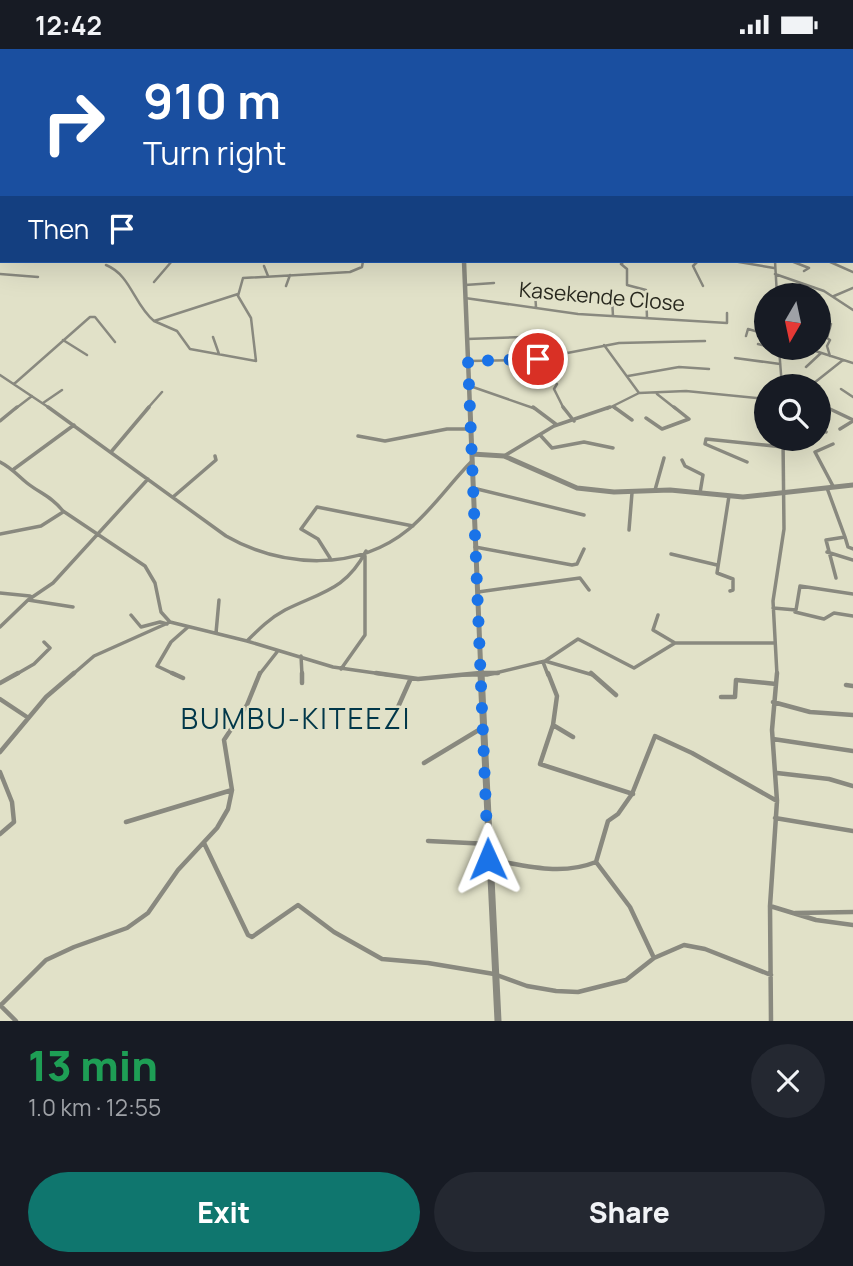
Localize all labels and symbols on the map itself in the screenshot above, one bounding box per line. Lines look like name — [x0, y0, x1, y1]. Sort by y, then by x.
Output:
street label: Kasekende Close — [518, 275, 686, 317]
north arrow — [754, 283, 831, 361]
pin — [508, 329, 568, 389]
district label: BUMBU-KITEEZI — [181, 699, 411, 737]
position arrow — [451, 822, 525, 896]

